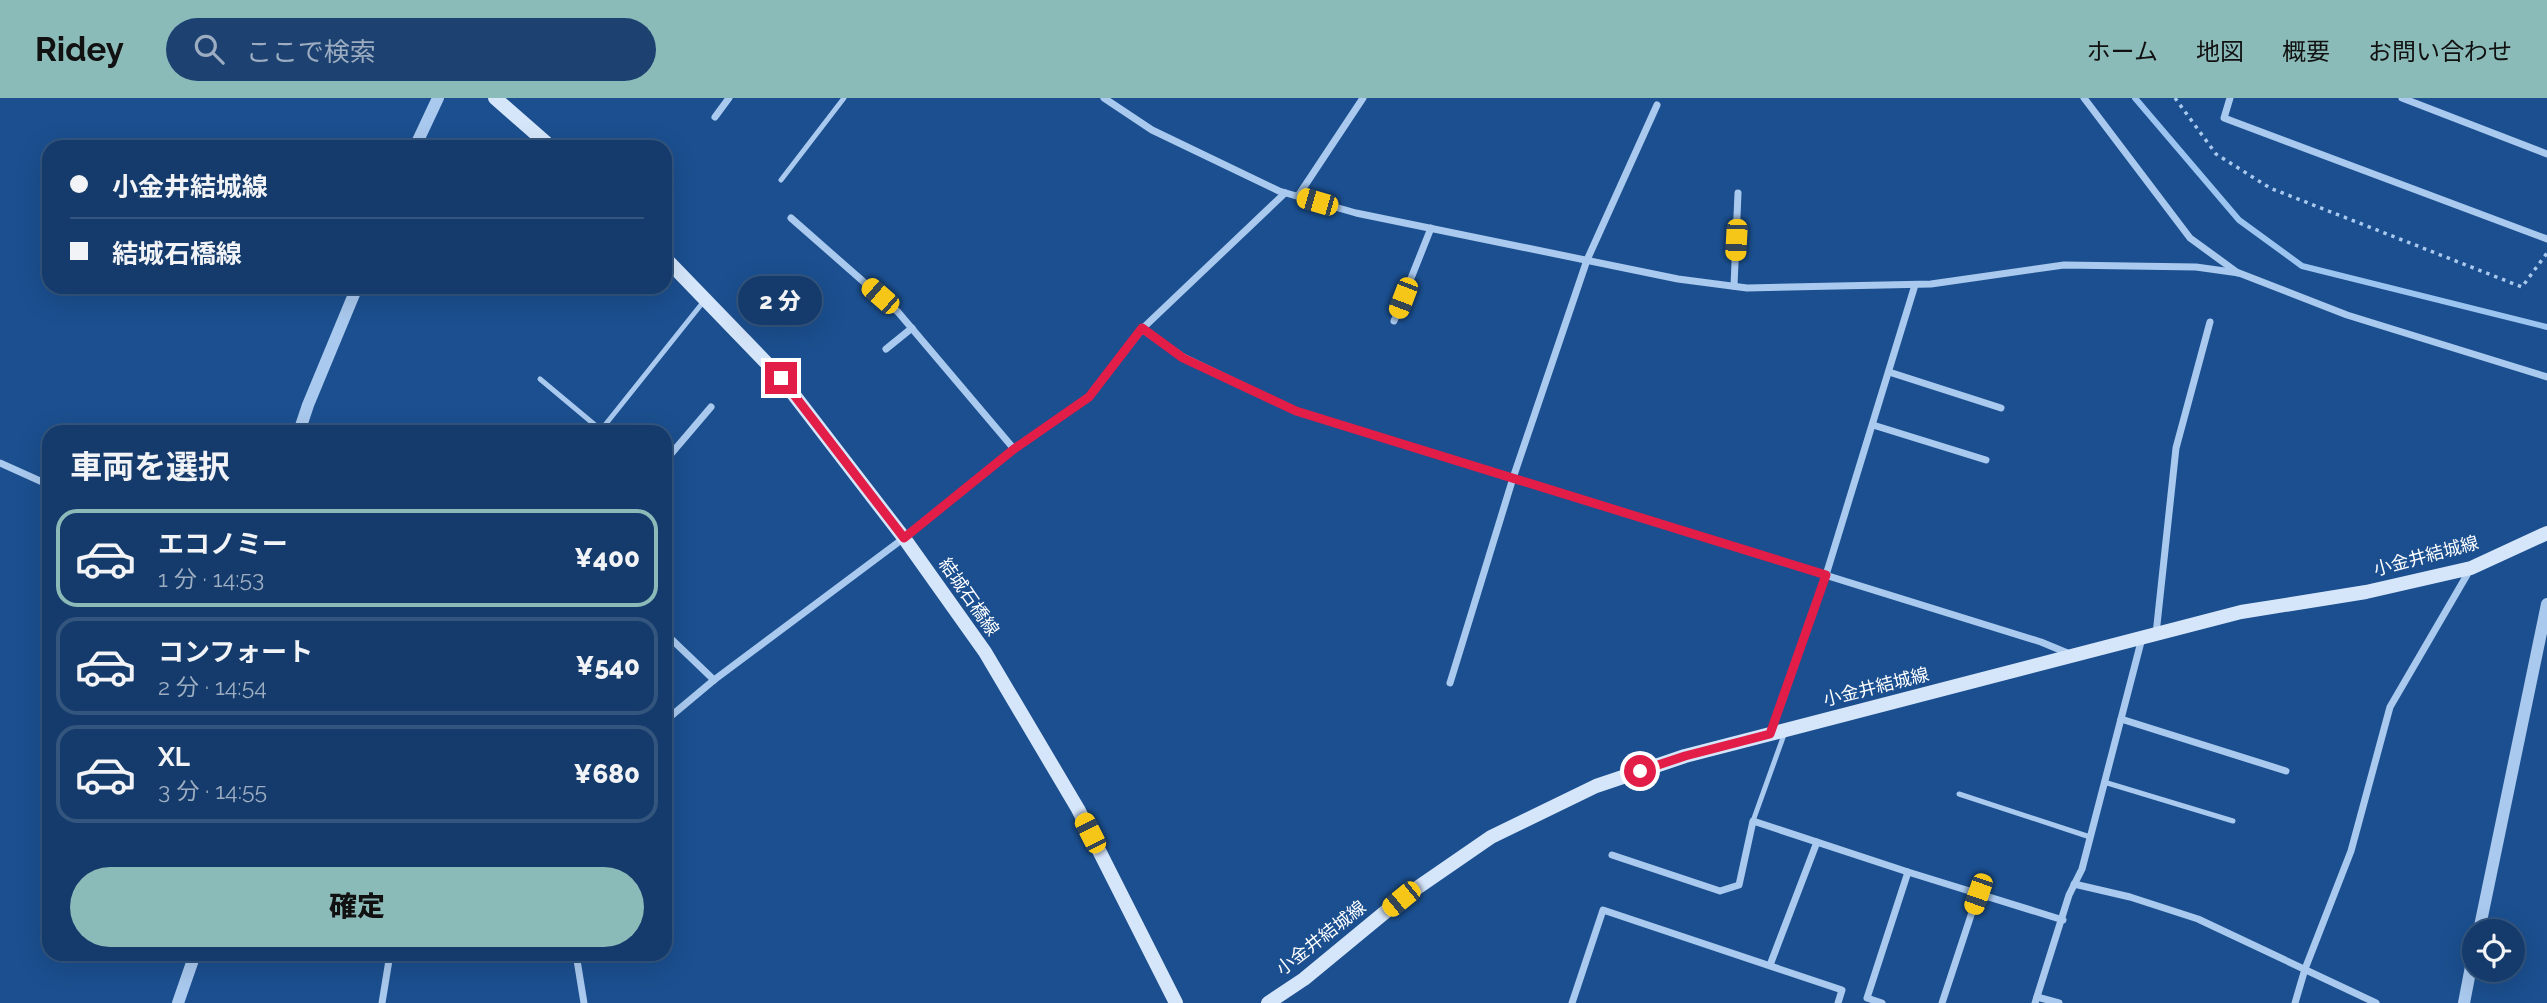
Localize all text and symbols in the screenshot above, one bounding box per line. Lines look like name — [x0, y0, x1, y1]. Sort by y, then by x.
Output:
search box — [166, 18, 656, 81]
text: Ridey — [35, 30, 124, 69]
icon: search — [190, 30, 228, 68]
text: ここで検索 — [246, 37, 376, 67]
text: ホーム — [2087, 37, 2158, 66]
text: 地図 — [2196, 37, 2244, 66]
text: 概要 — [2282, 37, 2330, 66]
text: お問い合わせ — [2368, 37, 2512, 66]
text: 小金井結城線 — [112, 172, 268, 202]
car — [1294, 186, 1341, 218]
car — [1725, 218, 1748, 262]
text: 結城石橋線 — [112, 239, 242, 269]
car — [858, 274, 903, 318]
car — [1386, 275, 1421, 321]
callout: 2 分 — [739, 276, 823, 326]
text: 2 分 — [759, 287, 801, 314]
route end — [765, 362, 797, 394]
text: 車両を選択 — [70, 448, 230, 485]
icon: car — [74, 527, 137, 590]
text: エコノミー — [158, 529, 288, 559]
street label: 小金井結城線 — [2371, 531, 2481, 580]
text: ¥400 — [574, 543, 640, 573]
street label: 結城石橋線 — [935, 554, 1004, 640]
text: 1 分 · 14:53 — [158, 565, 264, 592]
icon: car — [74, 635, 137, 698]
text: コンフォート — [158, 637, 313, 667]
text: ¥540 — [576, 651, 640, 681]
street label: 小金井結城線 — [1821, 663, 1931, 710]
text: 2 分 · 14:54 — [158, 673, 267, 700]
text: XL — [158, 742, 190, 772]
icon: car — [74, 743, 137, 806]
route start — [1624, 755, 1656, 787]
text: ¥680 — [574, 759, 640, 789]
text: 3 分 · 14:55 — [158, 777, 267, 804]
car — [1072, 810, 1109, 856]
button: 確定 — [70, 867, 644, 947]
car — [1962, 871, 1995, 917]
car — [1379, 878, 1424, 920]
street label: 小金井結城線 — [1272, 896, 1370, 979]
map controls — [2462, 919, 2525, 982]
button: locate — [2462, 919, 2525, 982]

